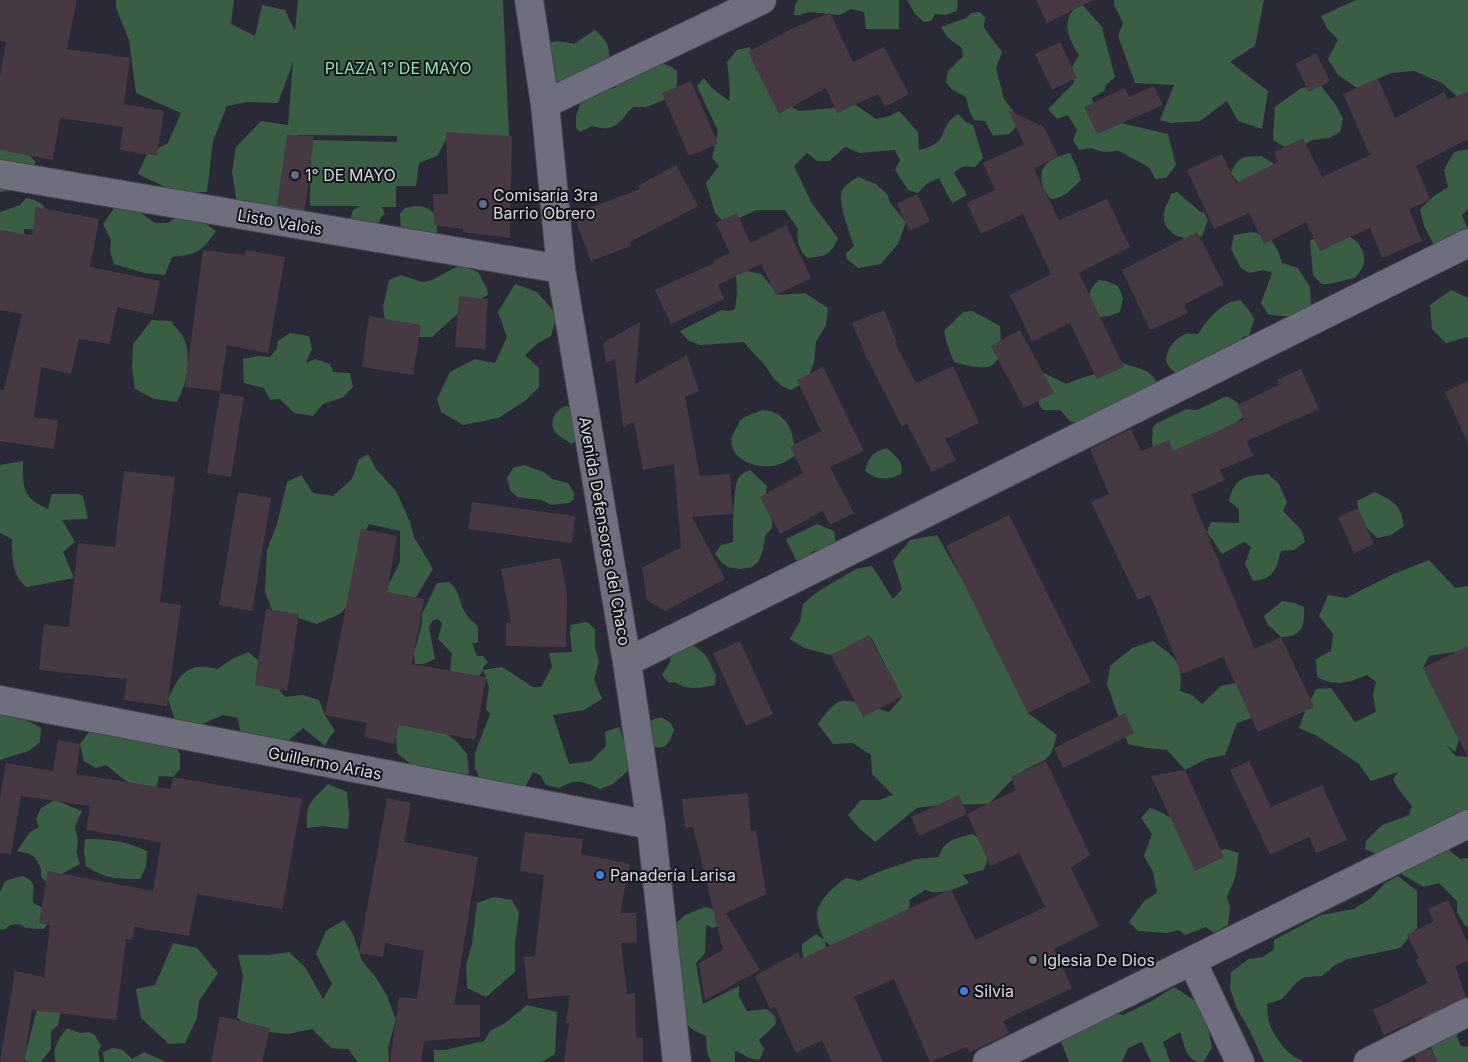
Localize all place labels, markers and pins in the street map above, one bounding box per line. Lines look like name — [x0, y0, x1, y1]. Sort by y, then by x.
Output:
place label: 1° DE MAYO — [305, 165, 396, 185]
marker: 1° DE MAYO — [289, 169, 301, 181]
place label: Comisaría 3ra Barrio Obrero — [493, 185, 598, 223]
marker: Comisaría 3ra Barrio Obrero — [477, 198, 489, 210]
place label: Panadería Larisa — [610, 865, 736, 885]
marker: Panadería Larisa — [594, 869, 606, 881]
place label: Iglesia De Dios — [1043, 950, 1155, 970]
marker: Iglesia De Dios — [1027, 954, 1039, 966]
place label: Silvia — [974, 981, 1014, 1001]
marker: Silvia — [958, 985, 970, 997]

